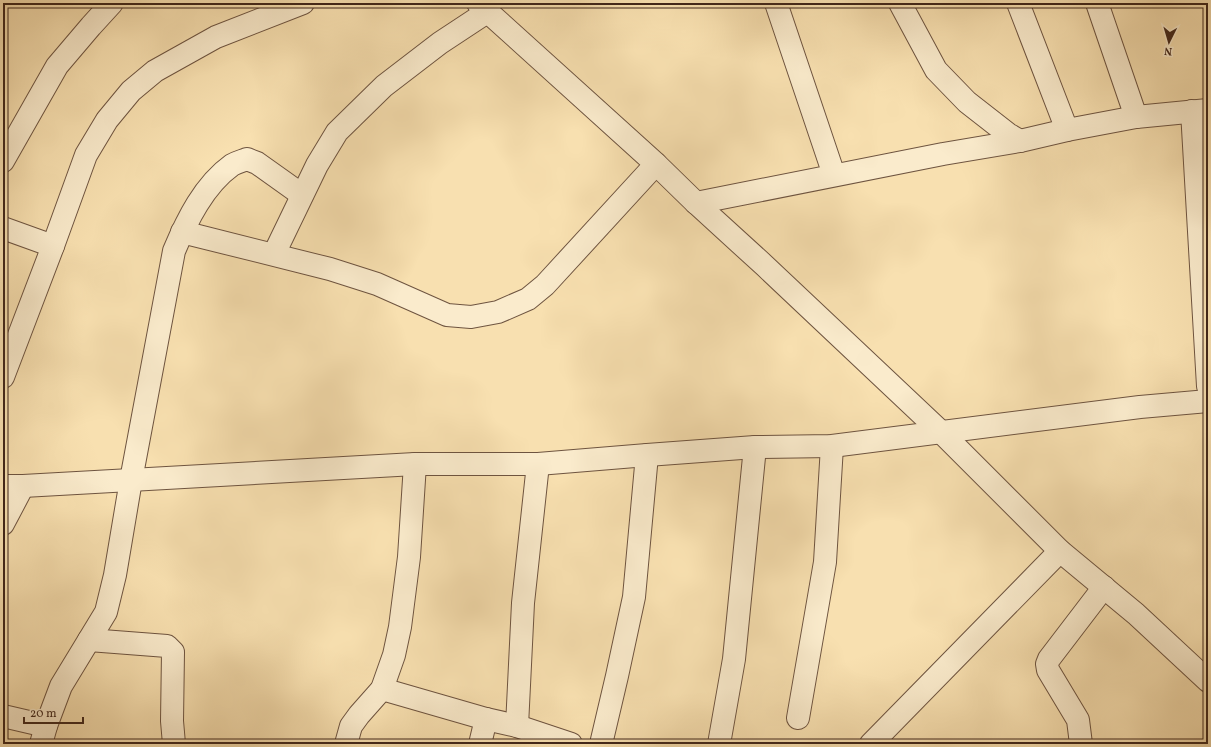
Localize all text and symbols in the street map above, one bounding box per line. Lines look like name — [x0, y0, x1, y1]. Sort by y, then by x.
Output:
north arrow — [1149, 22, 1189, 62]
text: N — [1164, 43, 1173, 58]
scale bar — [24, 699, 83, 725]
text: 20 m — [30, 706, 57, 722]

